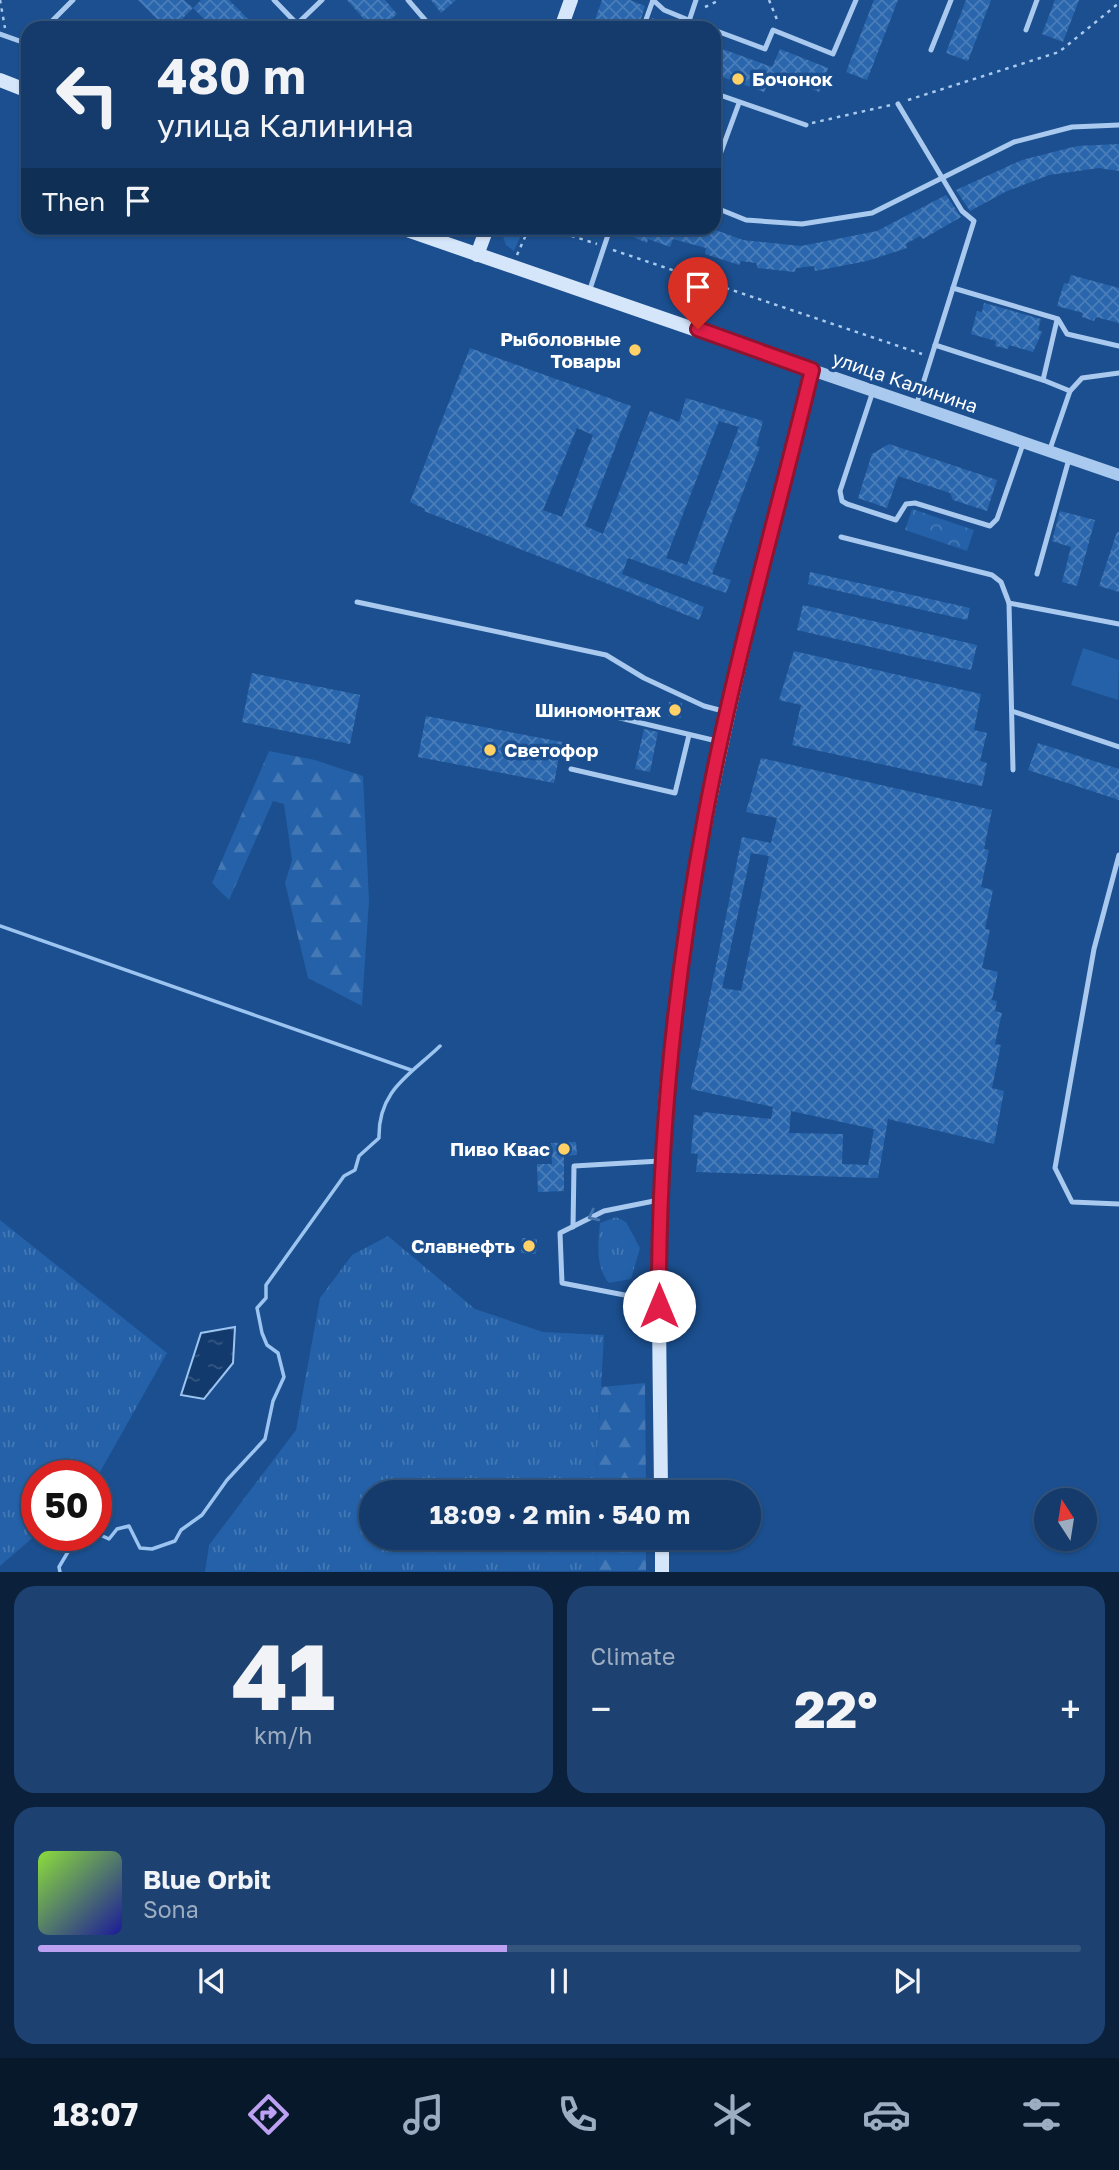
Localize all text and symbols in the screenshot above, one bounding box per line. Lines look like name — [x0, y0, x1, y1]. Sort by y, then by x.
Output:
text: 480 m — [157, 46, 306, 105]
icon: left — [42, 49, 133, 140]
place label: Бочонок — [752, 67, 833, 90]
marker: Бочонок — [730, 71, 746, 87]
text: улица Калинина — [157, 106, 414, 144]
icon: arrive — [119, 182, 157, 220]
text: Then — [42, 186, 105, 217]
pin — [668, 257, 728, 329]
icon: arrive — [679, 268, 717, 306]
place label: Рыболовные Товары — [500, 327, 621, 372]
marker: Рыболовные Товары — [627, 342, 643, 358]
street label: улица Калинина — [829, 346, 981, 417]
place label: Шиномонтаж — [535, 698, 661, 721]
marker: Шиномонтаж — [667, 702, 683, 718]
place label: Светофор — [504, 738, 599, 761]
marker: Светофор — [482, 742, 498, 758]
place label: Пиво Квас — [450, 1137, 550, 1160]
marker: Пиво Квас — [556, 1141, 572, 1157]
one-way arrow — [588, 1208, 600, 1222]
place label: Славнефть — [411, 1234, 516, 1257]
marker: Славнефть — [521, 1238, 537, 1254]
position arrow — [622, 1269, 696, 1343]
speed limit sign: 50 — [21, 1460, 112, 1551]
north arrow — [1034, 1488, 1097, 1550]
map controls — [1034, 1488, 1097, 1551]
text: 18:09 · 2 min · 540 m — [430, 1499, 690, 1530]
text: 41 — [231, 1621, 335, 1730]
text: Climate — [591, 1642, 675, 1670]
text: 22° — [794, 1677, 878, 1739]
text: − — [591, 1686, 611, 1731]
text: + — [1060, 1686, 1081, 1731]
text: km/h — [254, 1721, 313, 1749]
text: Blue Orbit — [143, 1864, 271, 1895]
text: Sona — [143, 1895, 199, 1923]
icon: previous — [193, 1962, 231, 2000]
icon: pause — [540, 1962, 578, 2000]
icon: next — [888, 1962, 926, 2000]
icon: directions — [244, 2090, 293, 2139]
icon: music — [399, 2090, 448, 2139]
icon: phone — [553, 2090, 602, 2139]
icon: climate — [708, 2090, 757, 2139]
icon: car — [862, 2090, 911, 2139]
icon: filters — [1017, 2090, 1066, 2139]
text: 18:07 — [53, 2095, 138, 2133]

